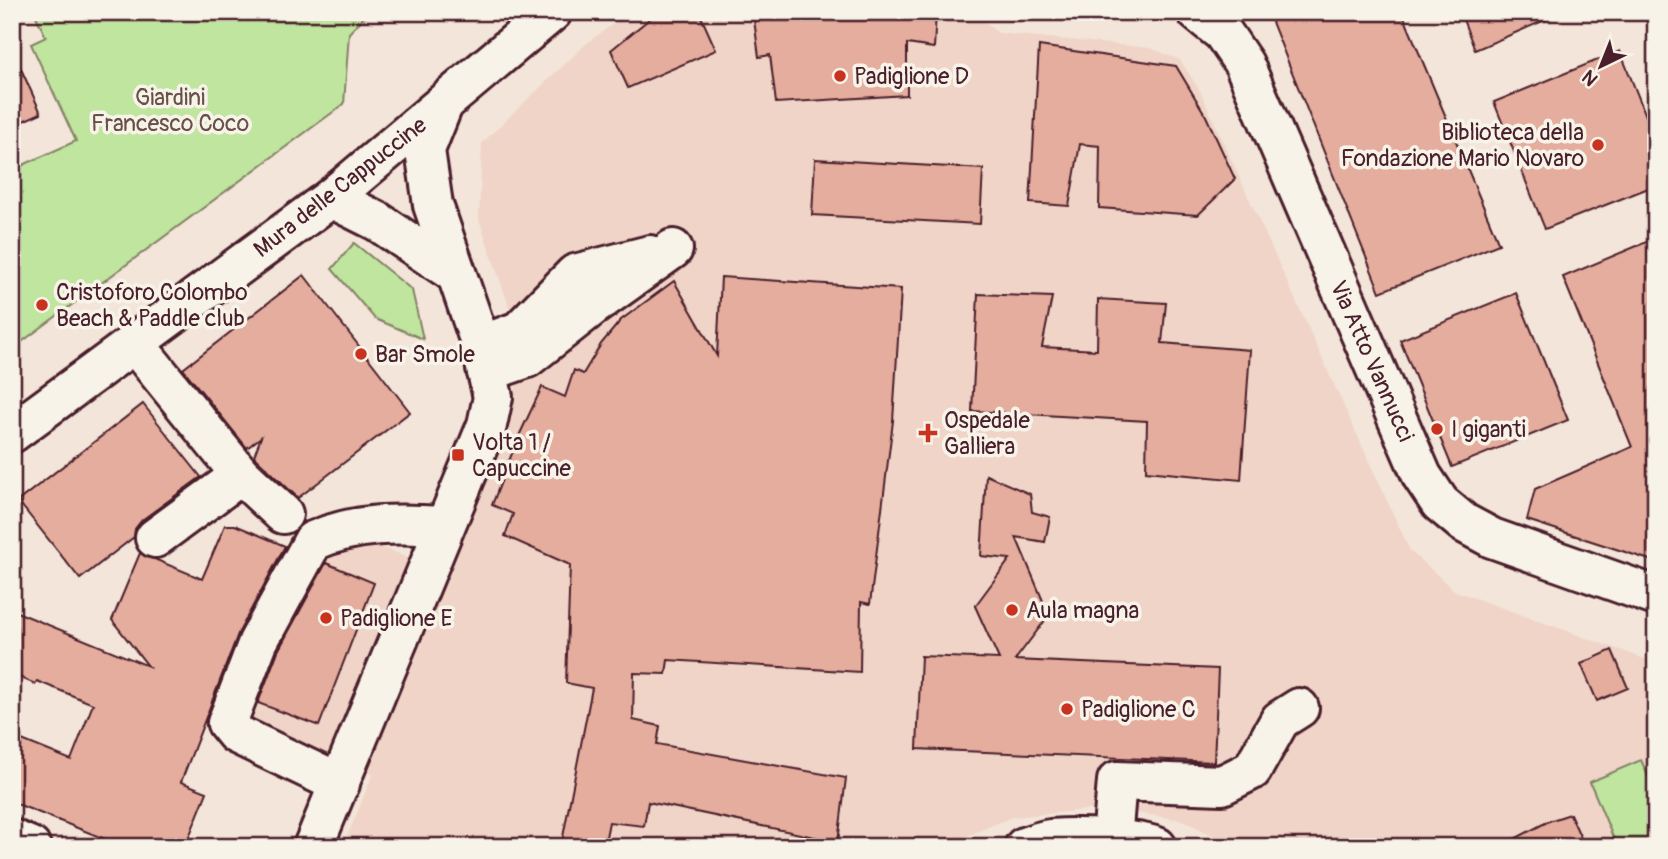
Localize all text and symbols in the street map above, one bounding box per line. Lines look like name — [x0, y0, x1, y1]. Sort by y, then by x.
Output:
north arrow — [1566, 32, 1636, 102]
place label: Padiglione D — [854, 62, 969, 91]
text: N — [1577, 64, 1603, 91]
marker: Padiglione D — [832, 68, 848, 84]
park label: Giardini Francesco Coco — [91, 83, 249, 138]
street label: Mura delle Cappuccine — [248, 110, 433, 264]
place label: Biblioteca della Fondazione Mario Novaro — [1341, 118, 1584, 173]
marker: Biblioteca della Fondazione Mario Novaro — [1590, 137, 1606, 153]
street label: Via Atto Vannucci — [1324, 276, 1420, 446]
place label: Cristoforo Colombo Beach & Paddle club — [56, 278, 248, 333]
marker: Cristoforo Colombo Beach & Paddle club — [34, 297, 50, 313]
place label: Bar Smole — [375, 340, 476, 369]
marker: Bar Smole — [353, 346, 369, 362]
place label: Ospedale Galliera — [944, 406, 1031, 461]
place label: I giganti — [1451, 415, 1526, 444]
marker: I giganti — [1429, 421, 1445, 437]
marker: Ospedale Galliera — [918, 423, 938, 443]
place label: Volta 1 / Capuccine — [472, 428, 572, 483]
marker: Volta 1 / Capuccine — [450, 447, 466, 463]
place label: Aula magna — [1026, 596, 1139, 625]
marker: Aula magna — [1004, 602, 1020, 618]
place label: Padiglione E — [340, 604, 452, 633]
marker: Padiglione E — [318, 610, 334, 626]
place label: Padiglione C — [1081, 695, 1196, 724]
marker: Padiglione C — [1059, 701, 1075, 717]

